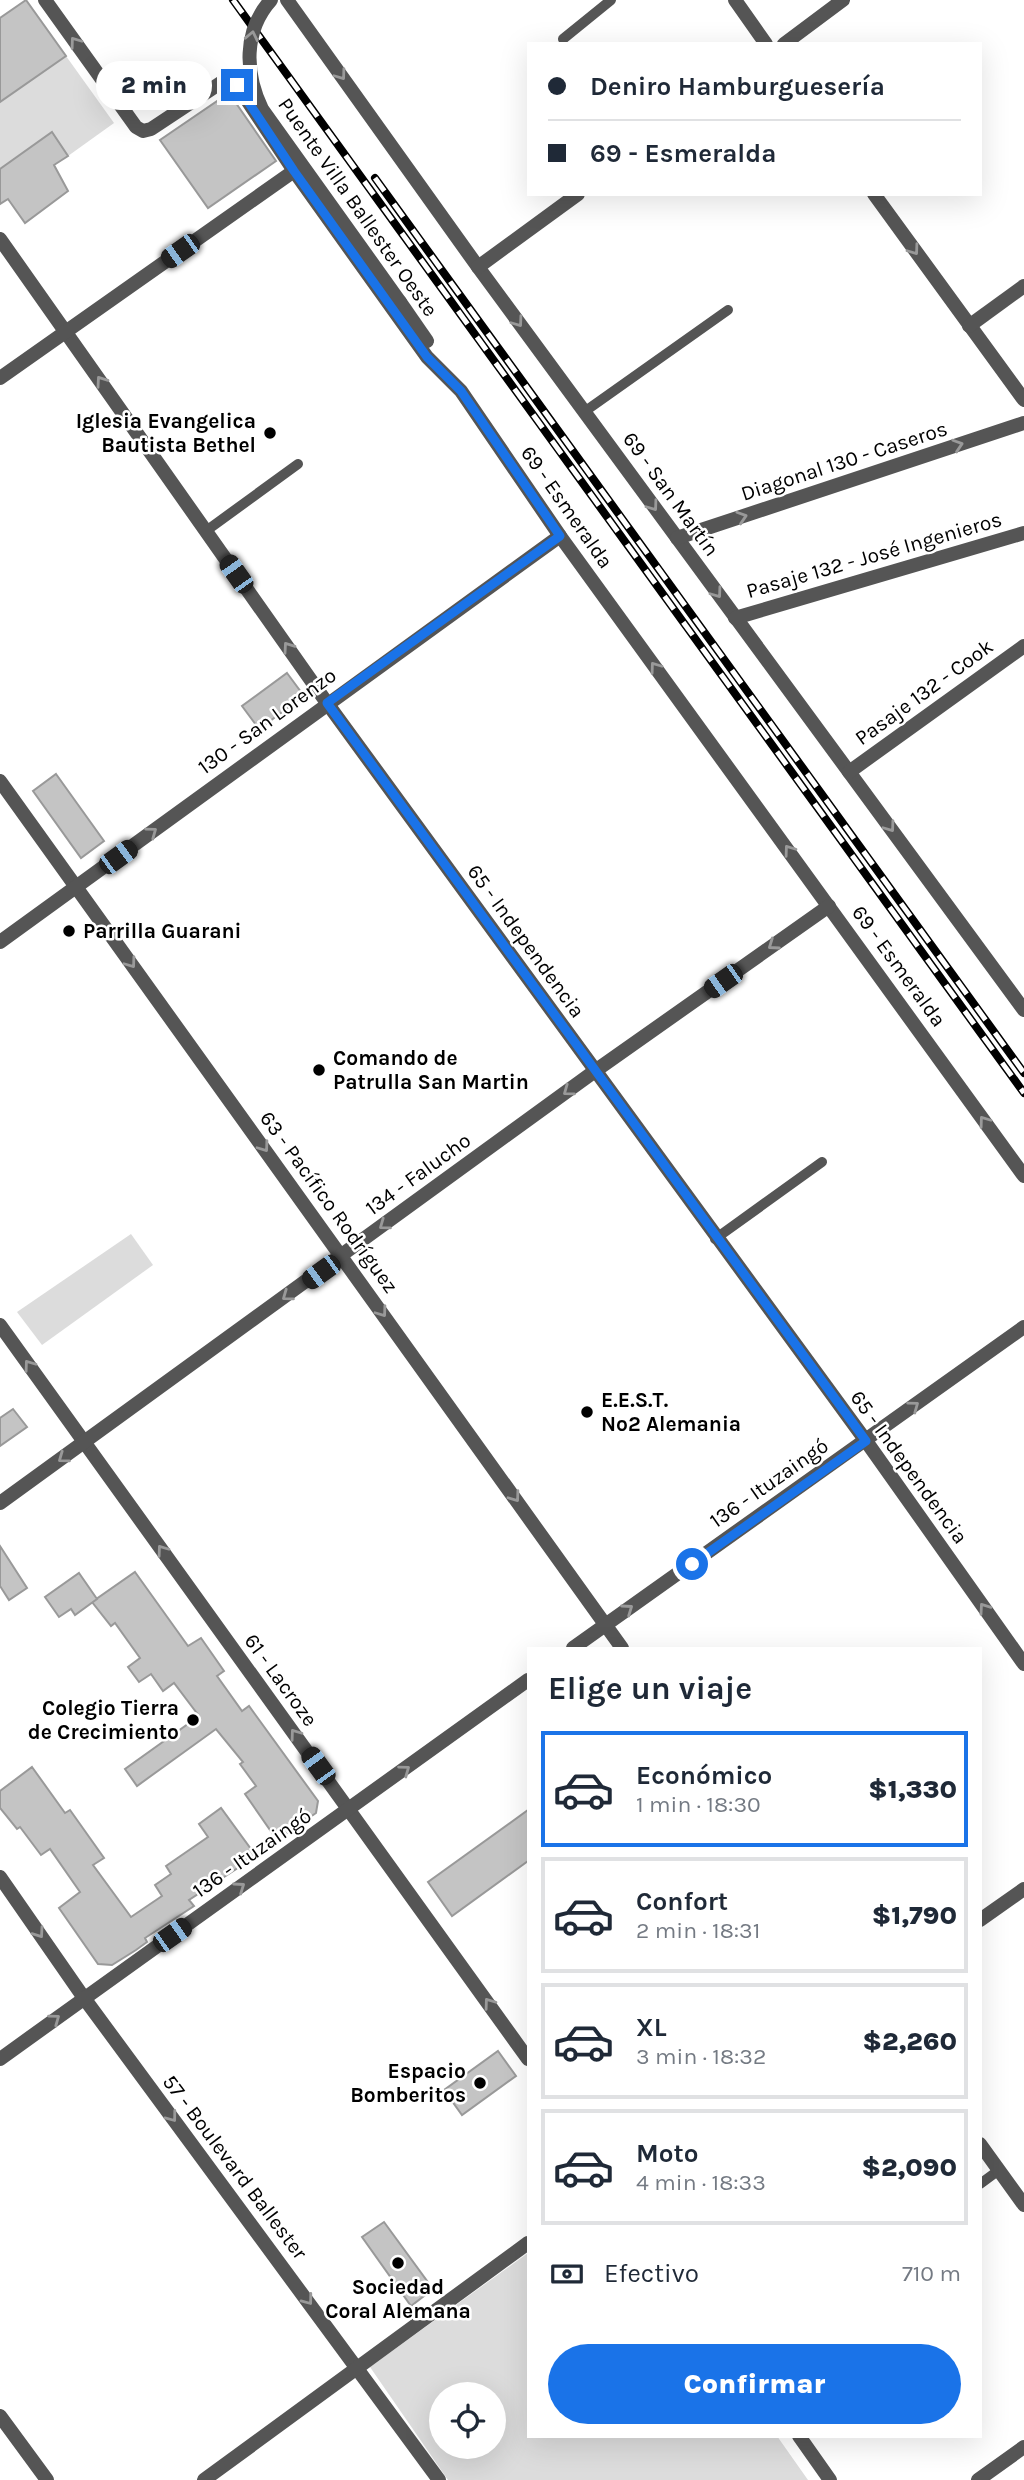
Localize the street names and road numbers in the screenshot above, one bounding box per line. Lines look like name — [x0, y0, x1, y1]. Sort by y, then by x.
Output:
street label: Puente Villa Ballester Oeste — [273, 93, 443, 321]
street label: Diagonal 130 - Caseros — [738, 416, 950, 506]
street label: 69 - San Martín — [618, 427, 724, 561]
street label: 69 - Esmeralda — [516, 441, 618, 573]
street label: Pasaje 132 - José Ingenieros — [743, 507, 1005, 603]
street label: Pasaje 132 - Cook — [850, 634, 998, 750]
street label: 130 - San Lorenzo — [193, 663, 341, 779]
street label: 65 - Independencia — [462, 860, 590, 1022]
street label: 69 - Esmeralda — [847, 901, 951, 1031]
street label: 63 - Pacífico Rodríguez — [255, 1106, 403, 1298]
street label: 134 - Falucho — [361, 1128, 475, 1220]
street label: 65 - Independencia — [845, 1386, 973, 1548]
street label: 136 - Ituzaingó — [705, 1433, 833, 1533]
street label: 61 - Lacroze — [239, 1629, 323, 1731]
street label: 136 - Ituzaingó — [188, 1803, 316, 1903]
street label: 57 - Boulevard Ballester — [158, 2070, 312, 2264]

